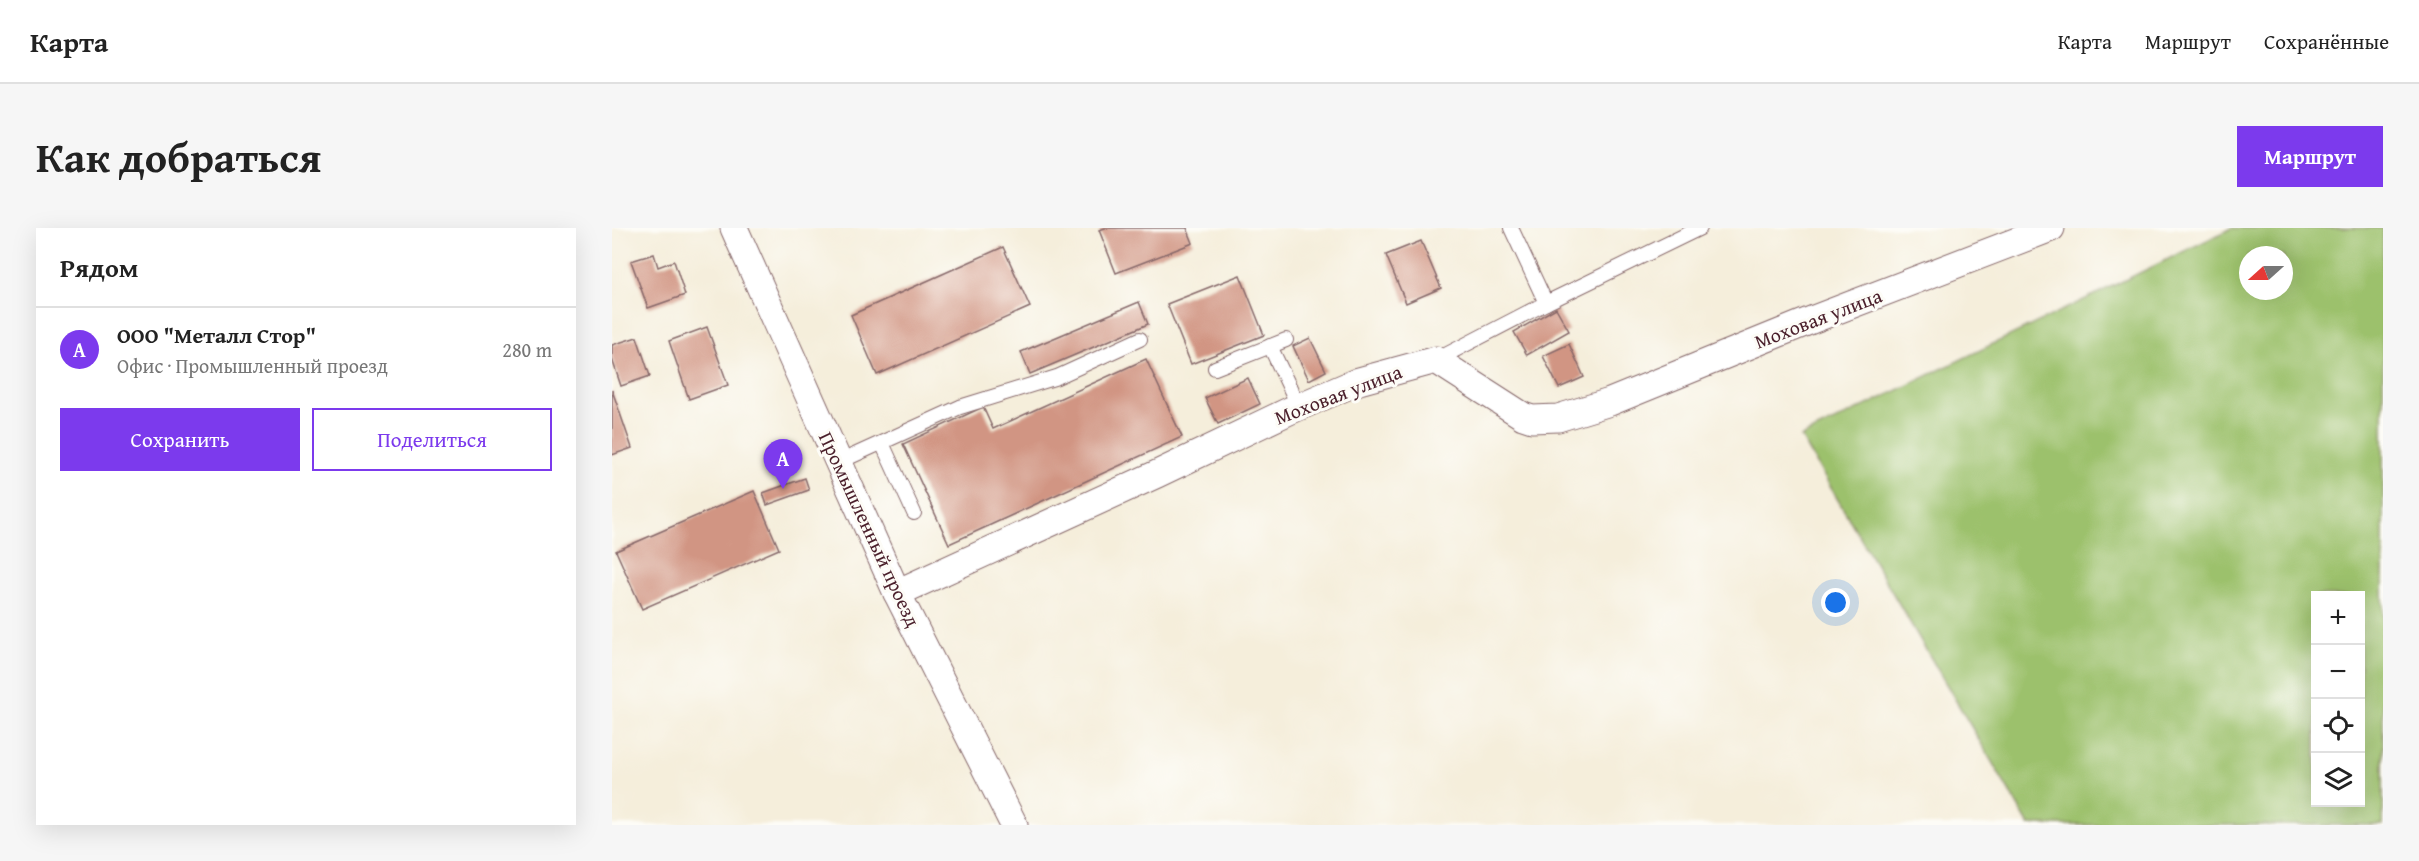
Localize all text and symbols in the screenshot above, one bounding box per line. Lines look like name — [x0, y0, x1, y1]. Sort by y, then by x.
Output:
text: Карта — [30, 21, 108, 62]
text: Карта — [2058, 26, 2112, 57]
text: Маршрут — [2145, 26, 2231, 57]
text: Сохранённые — [2264, 26, 2389, 57]
text: Как добраться — [36, 126, 321, 187]
button: Маршрут — [2237, 126, 2383, 187]
north arrow — [2239, 246, 2293, 300]
text: Рядом — [60, 248, 138, 287]
street label: Моховая улица — [1750, 280, 1886, 356]
text: ООО "Металл Стор" — [117, 319, 316, 351]
text: A — [73, 335, 86, 364]
text: 280 m — [502, 335, 552, 364]
text: Офис · Промышленный проезд — [117, 351, 388, 380]
street label: Моховая улица — [1270, 356, 1406, 432]
button: Сохранить — [60, 408, 300, 471]
button: Поделиться — [312, 408, 552, 471]
street label: Промышленный проезд — [812, 427, 928, 632]
pin: A — [764, 440, 802, 489]
your location — [1821, 588, 1850, 617]
map controls — [2311, 591, 2365, 807]
button: + — [2311, 591, 2365, 645]
button: − — [2311, 645, 2365, 699]
button: locate — [2311, 699, 2365, 753]
button: layers — [2311, 753, 2365, 807]

